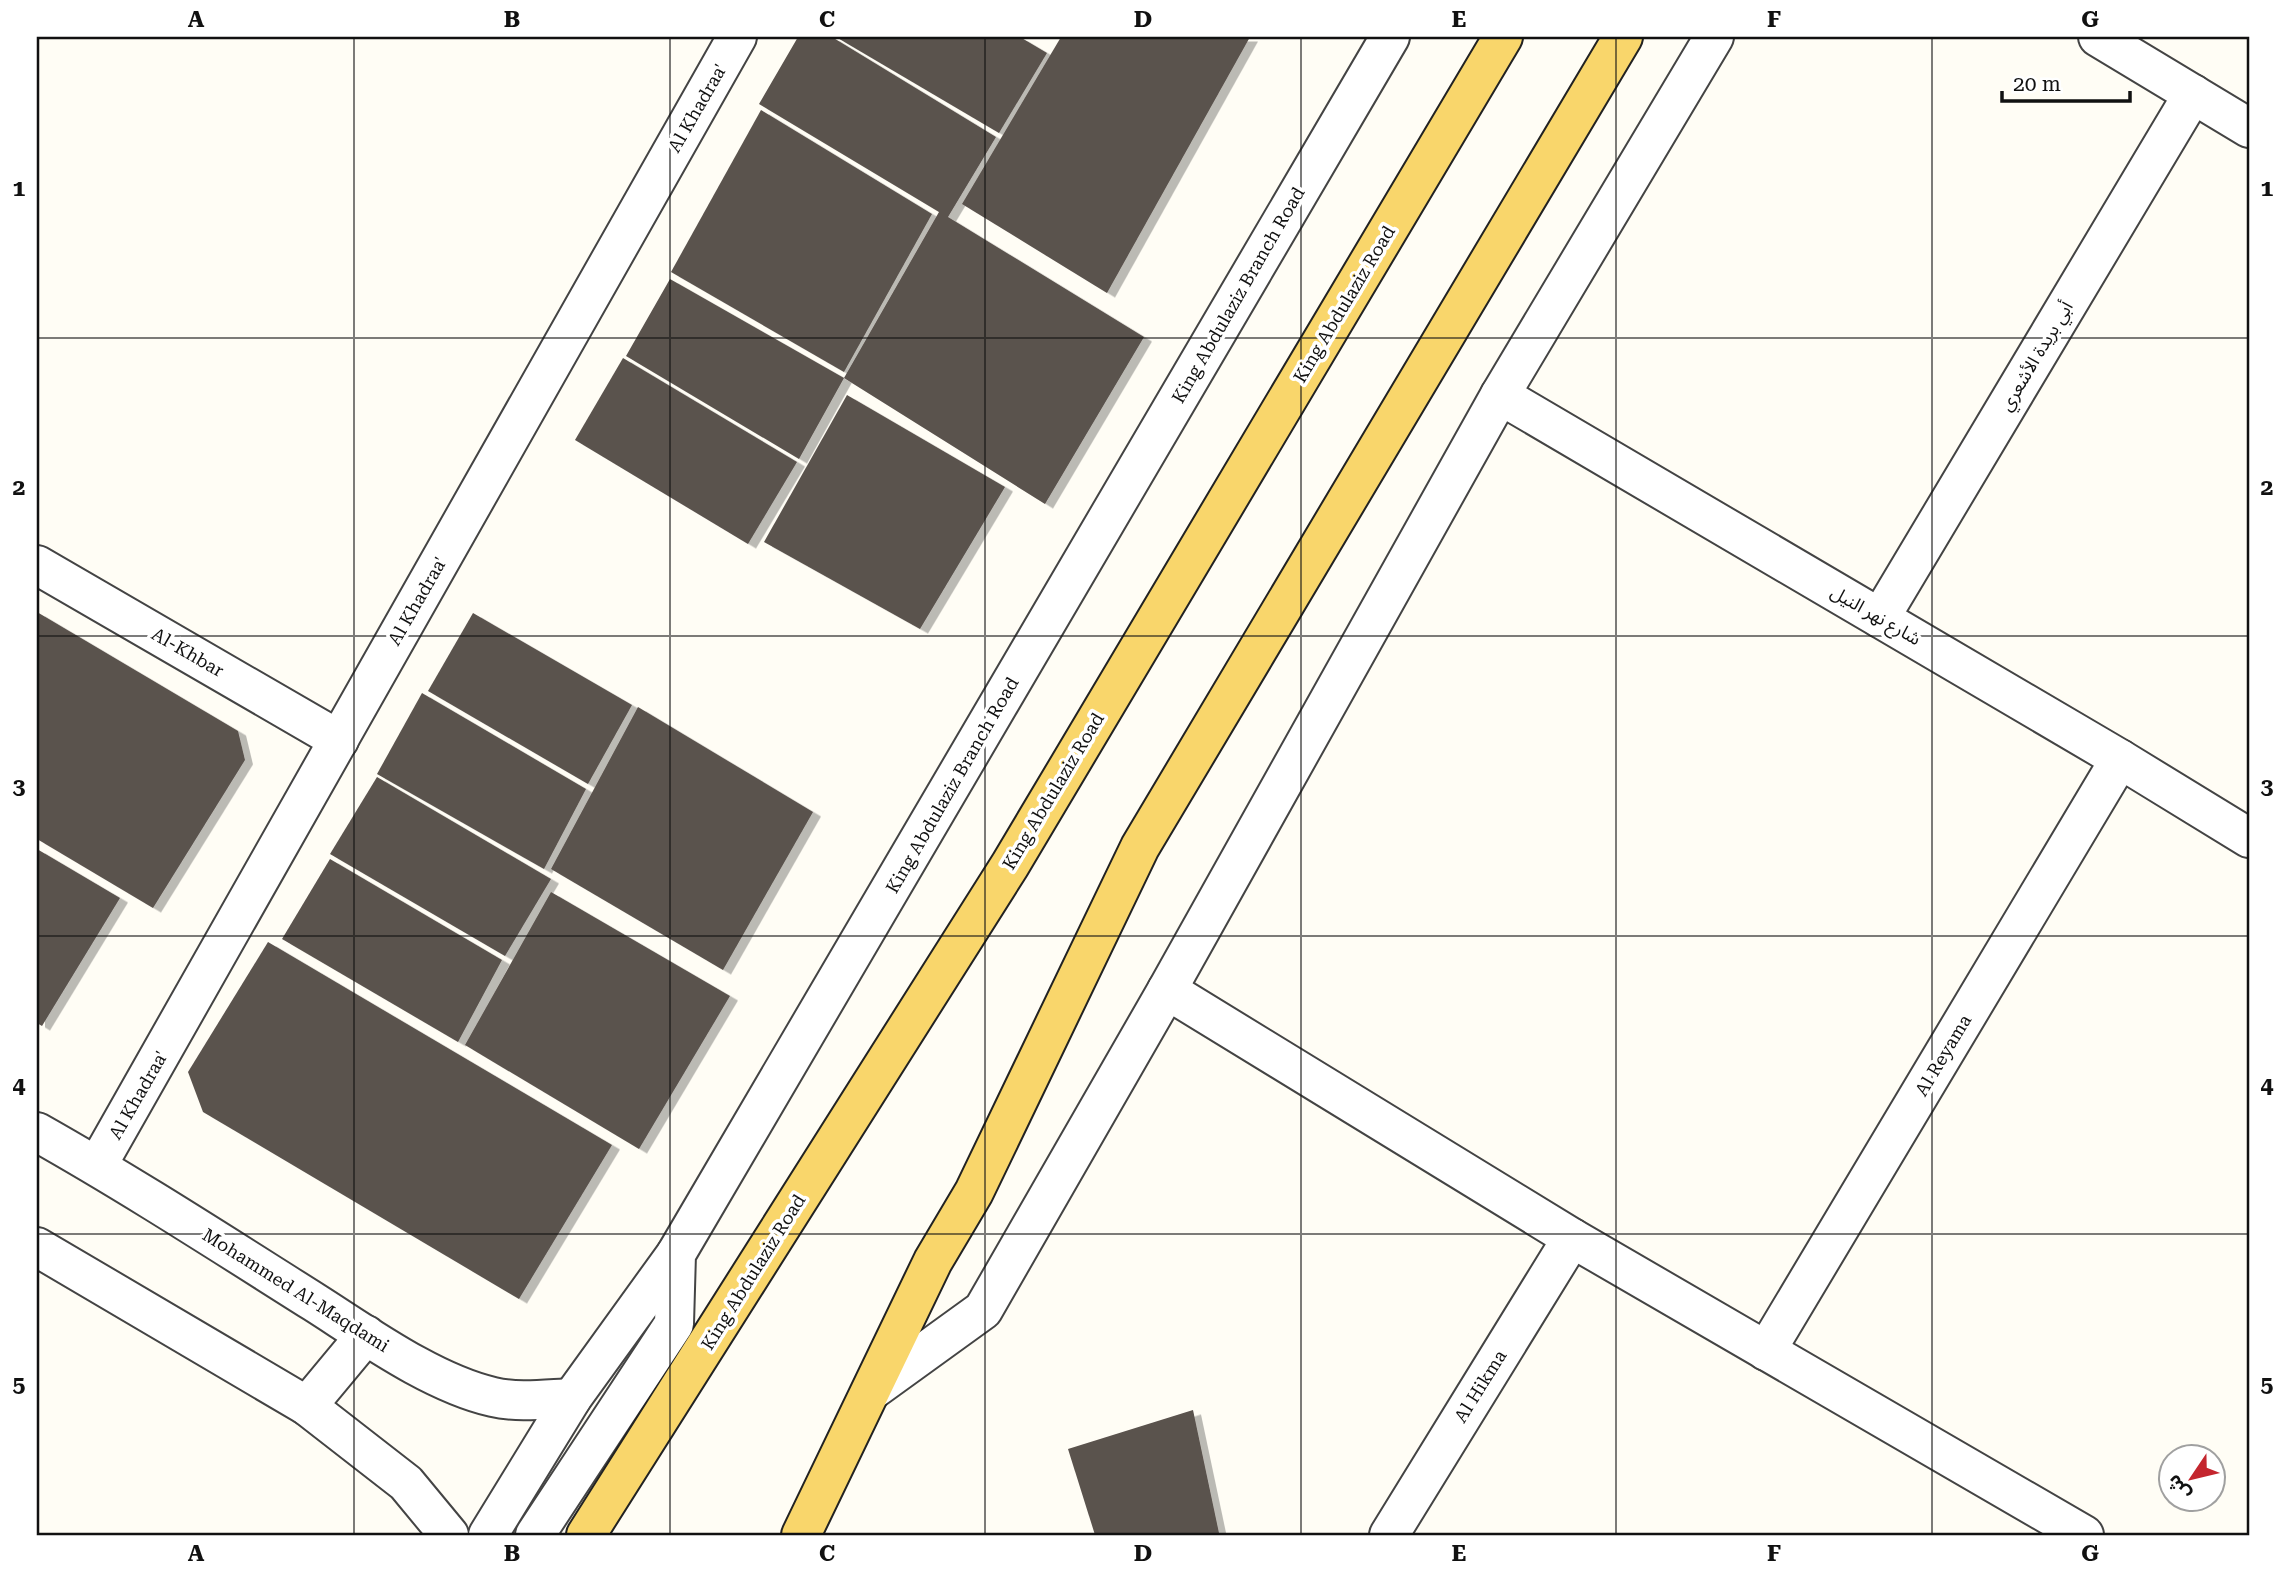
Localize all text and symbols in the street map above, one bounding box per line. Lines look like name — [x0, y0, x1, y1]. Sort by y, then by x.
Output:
text: A — [188, 6, 205, 33]
text: B — [504, 6, 520, 33]
text: C — [819, 6, 835, 33]
text: D — [1134, 6, 1152, 33]
text: E — [1452, 6, 1466, 33]
text: F — [1767, 6, 1781, 33]
text: G — [2081, 6, 2099, 33]
street label: Al Khadraa' — [663, 60, 731, 156]
scale bar — [2002, 60, 2130, 104]
text: 20 m — [2013, 72, 2061, 96]
text: 1 — [13, 175, 26, 202]
text: 1 — [2261, 175, 2274, 202]
street label: King Abdulaziz Branch Road — [1167, 183, 1309, 407]
street label: King Abdulaziz Road — [1289, 221, 1399, 386]
street label: أبي بريدة الأشعري — [1995, 297, 2080, 416]
text: 2 — [13, 474, 25, 501]
text: 2 — [2261, 474, 2273, 501]
street label: Al Khadraa' — [383, 553, 451, 649]
street label: شارع نهر النيل — [1825, 581, 1925, 653]
street label: Al-Khbar — [148, 623, 228, 681]
street label: King Abdulaziz Branch Road — [881, 673, 1023, 897]
street label: King Abdulaziz Road — [998, 708, 1108, 873]
text: 3 — [13, 773, 26, 800]
text: 3 — [2261, 773, 2274, 800]
street label: Al Reyama — [1911, 1010, 1976, 1099]
street label: Al Khadraa' — [104, 1047, 172, 1143]
text: 4 — [13, 1072, 26, 1099]
text: 4 — [2261, 1072, 2274, 1099]
street label: King Abdulaziz Road — [697, 1190, 810, 1354]
street label: Mohammed Al-Maqdami — [199, 1224, 393, 1356]
street label: Al Hikma — [1450, 1346, 1511, 1426]
text: 5 — [13, 1371, 26, 1398]
text: 5 — [2261, 1371, 2274, 1398]
north arrow — [2156, 1442, 2226, 1512]
text: ش — [2162, 1470, 2195, 1505]
text: A — [188, 1540, 205, 1567]
text: B — [504, 1540, 520, 1567]
text: C — [819, 1540, 835, 1567]
text: D — [1134, 1540, 1152, 1567]
text: E — [1452, 1540, 1466, 1567]
text: F — [1767, 1540, 1781, 1567]
text: G — [2081, 1540, 2099, 1567]

